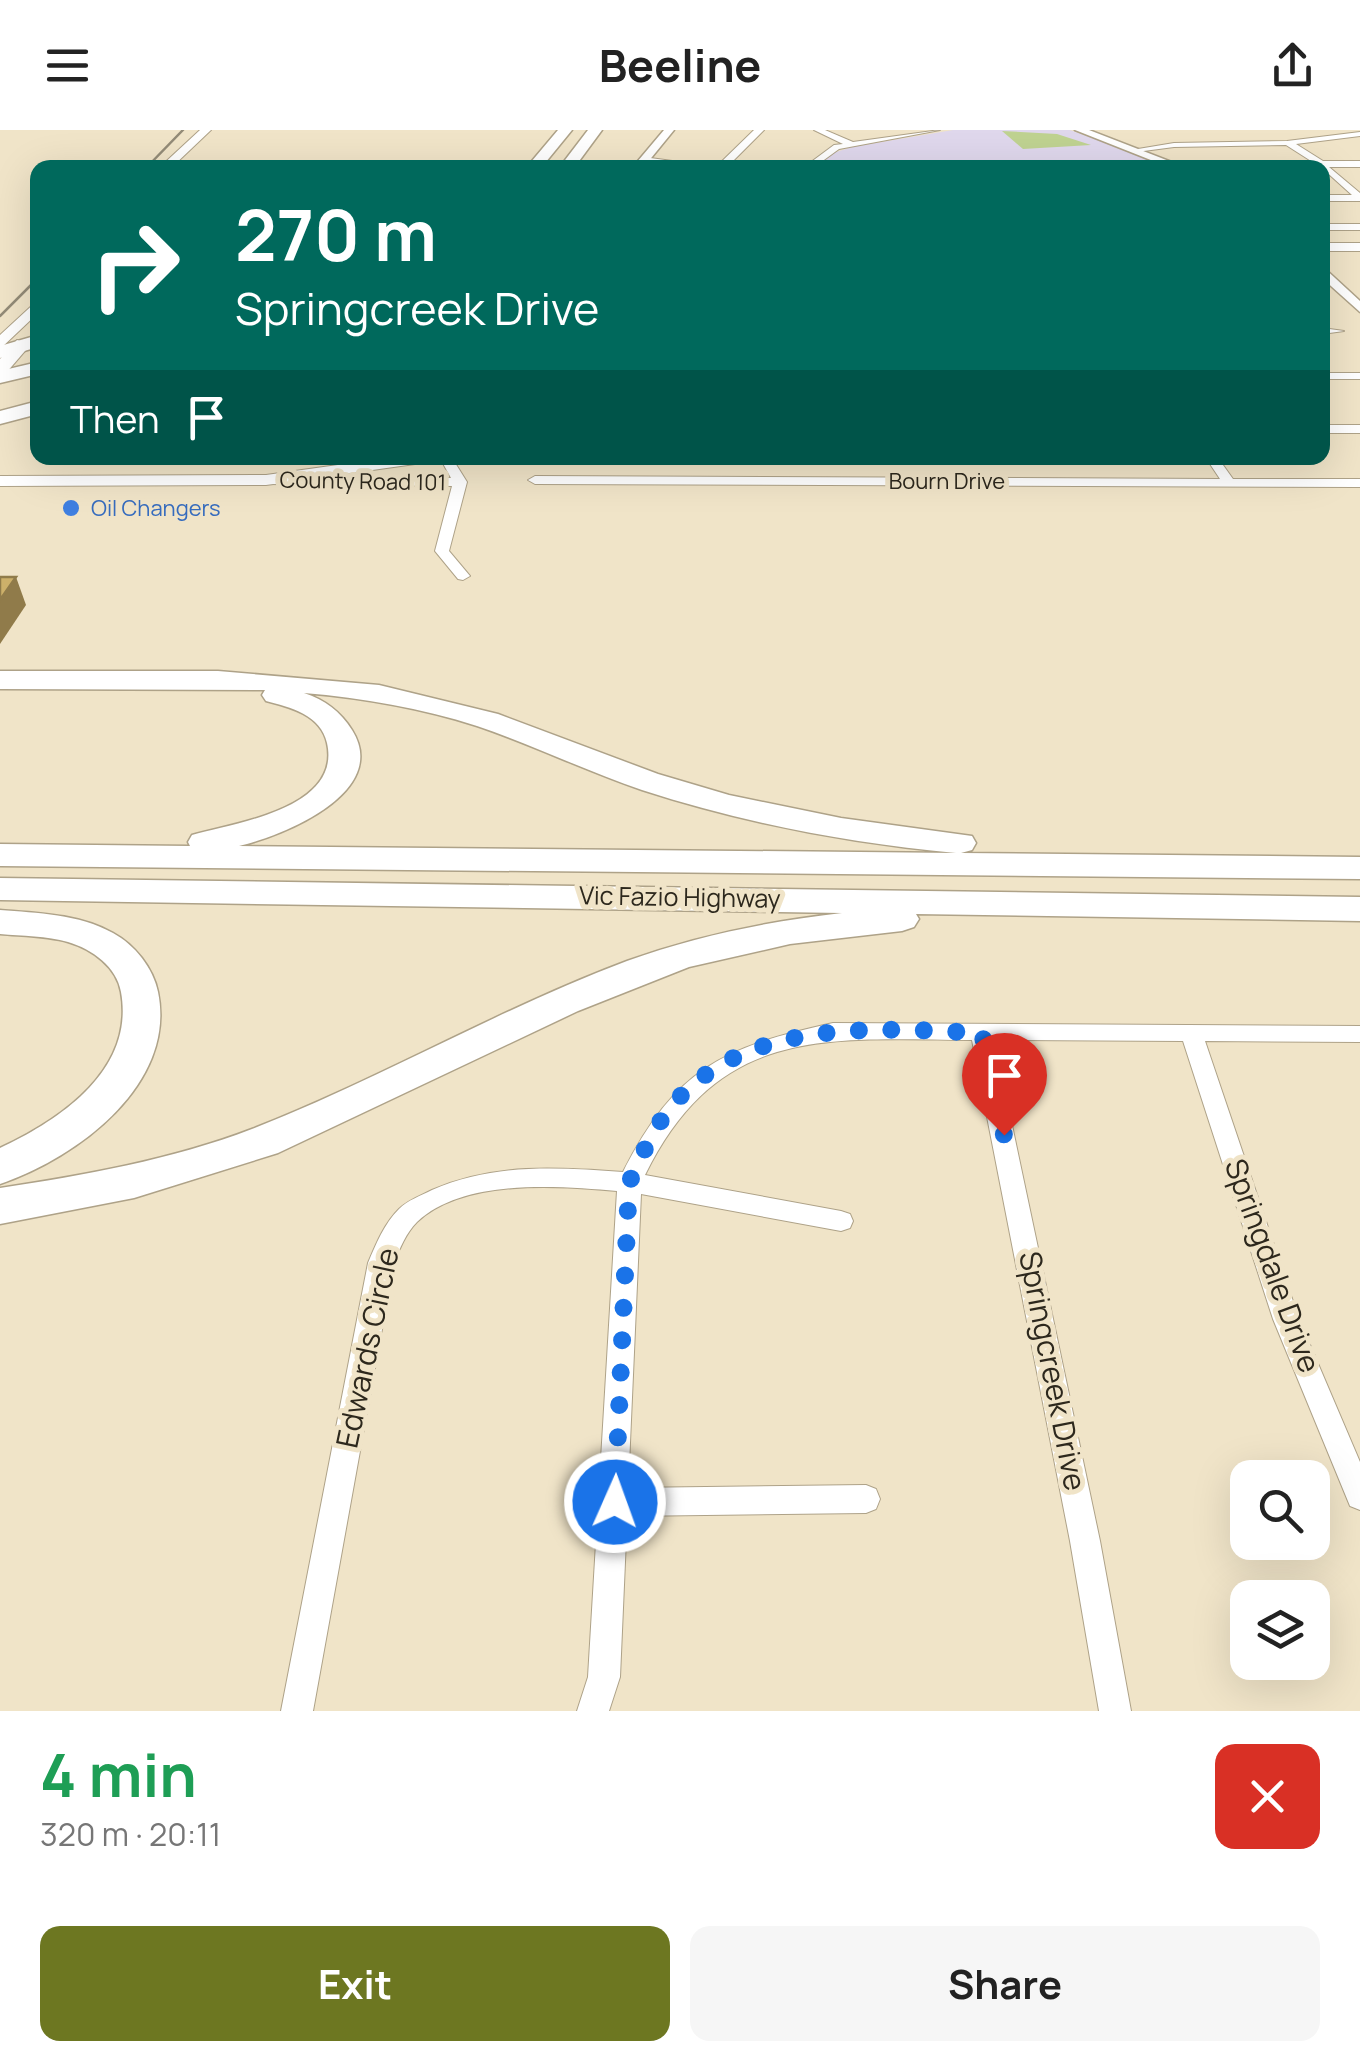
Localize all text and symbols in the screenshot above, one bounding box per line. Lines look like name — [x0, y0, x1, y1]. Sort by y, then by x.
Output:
text: Beeline — [599, 34, 761, 96]
icon: menu — [40, 38, 95, 93]
icon: share — [1265, 38, 1320, 93]
text: 270 m — [235, 186, 437, 282]
icon: right — [70, 200, 200, 330]
text: Springcreek Drive — [235, 277, 599, 339]
icon: arrive — [179, 390, 234, 445]
text: Then — [70, 392, 159, 444]
street label: County Road 101 — [280, 465, 446, 497]
street label: Bourn Drive — [889, 466, 1005, 496]
place label: Oil Changers — [91, 493, 221, 523]
marker: Oil Changers — [60, 497, 82, 519]
street label: Vic Fazio Highway — [579, 877, 781, 916]
pin — [962, 1033, 1047, 1136]
icon: arrive — [977, 1048, 1032, 1103]
street label: Springdale Drive — [1216, 1153, 1331, 1378]
street label: Edwards Circle — [325, 1244, 408, 1451]
street label: Springcreek Drive — [1010, 1248, 1097, 1494]
position arrow — [563, 1450, 667, 1554]
map controls — [1230, 1460, 1330, 1680]
button: search — [1230, 1460, 1330, 1560]
button: layers — [1230, 1580, 1330, 1680]
text: 4 min — [40, 1733, 197, 1815]
button: close — [1215, 1744, 1320, 1849]
text: 320 m · 20:11 — [40, 1812, 221, 1856]
button: Exit — [40, 1926, 670, 2041]
button: Share — [690, 1926, 1320, 2041]

